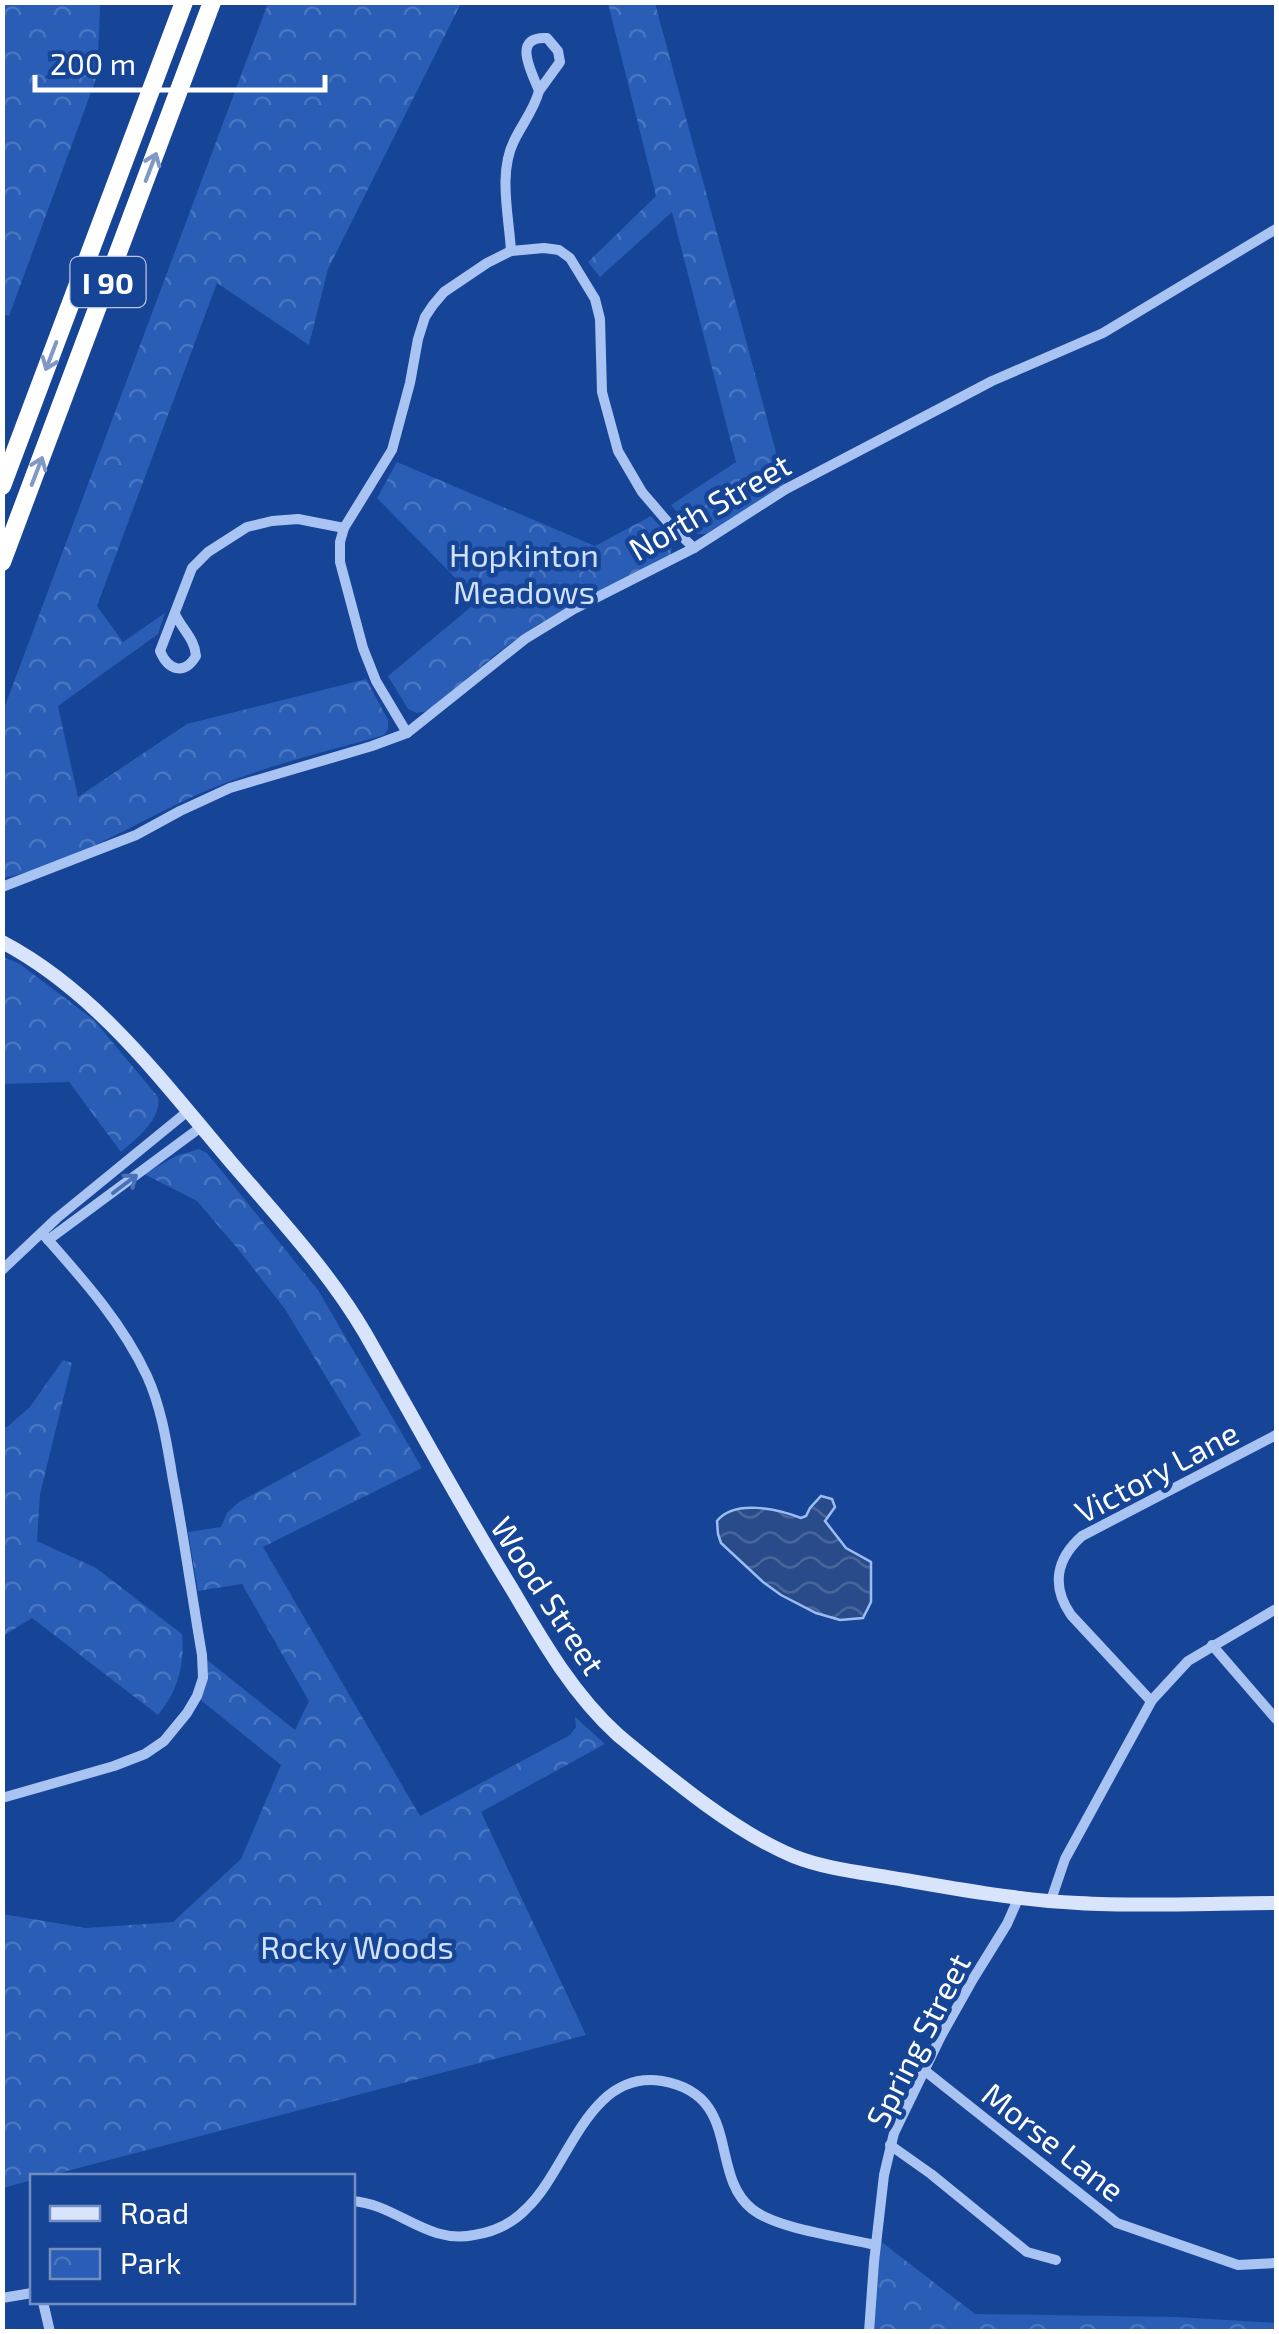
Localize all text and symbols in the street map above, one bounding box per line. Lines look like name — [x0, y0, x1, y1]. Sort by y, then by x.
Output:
scale bar — [35, 30, 325, 92]
text: 200 m — [50, 45, 136, 81]
one-way arrow — [143, 152, 161, 183]
road number: I 90 — [70, 257, 146, 307]
one-way arrow — [41, 340, 59, 371]
street label: North Street — [621, 444, 797, 568]
one-way arrow — [29, 456, 47, 486]
park label: Hopkinton Meadows — [449, 535, 599, 610]
one-way arrow — [111, 1174, 138, 1195]
street label: Victory Lane — [1068, 1412, 1244, 1530]
street label: Wood Street — [484, 1509, 614, 1681]
park label: Rocky Woods — [260, 1927, 454, 1965]
street label: Spring Street — [857, 1947, 977, 2133]
street label: Morse Lane — [976, 2074, 1132, 2208]
legend — [30, 2174, 355, 2304]
text: Road — [120, 2194, 189, 2230]
text: Park — [120, 2244, 181, 2280]

